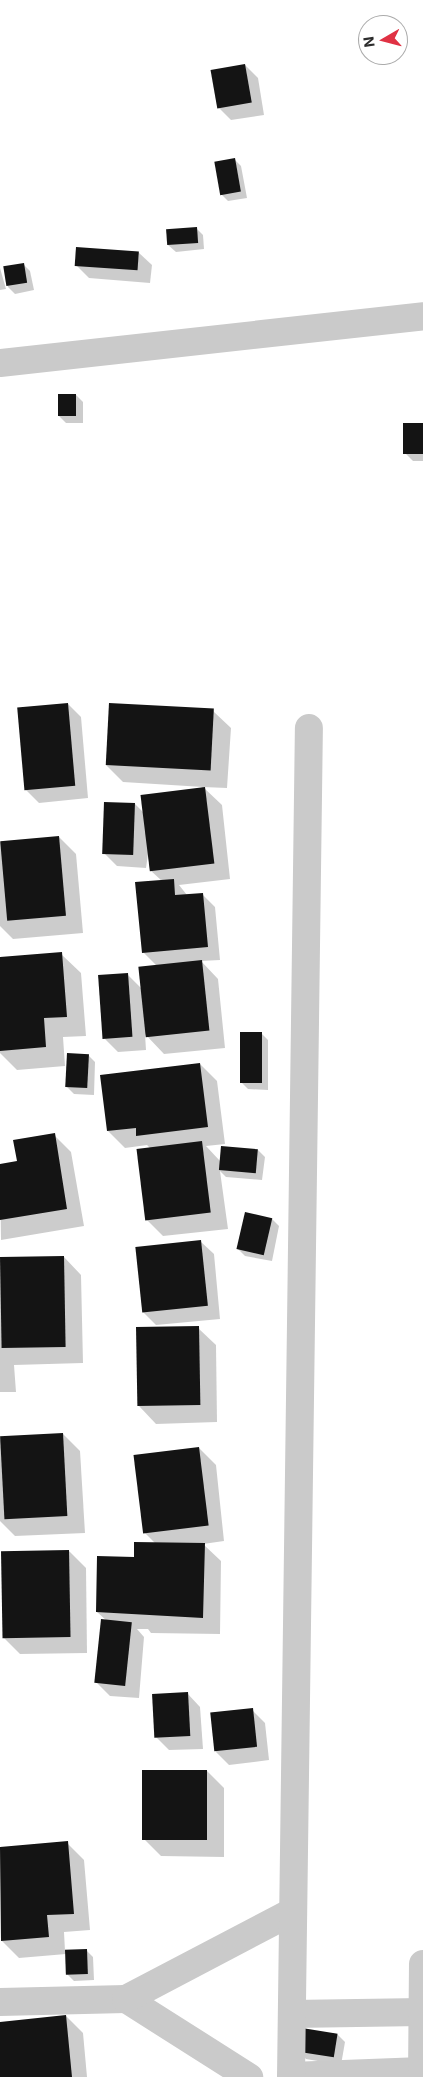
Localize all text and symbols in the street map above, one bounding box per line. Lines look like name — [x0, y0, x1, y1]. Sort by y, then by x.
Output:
north arrow — [358, 15, 408, 65]
text: N — [359, 36, 378, 48]

